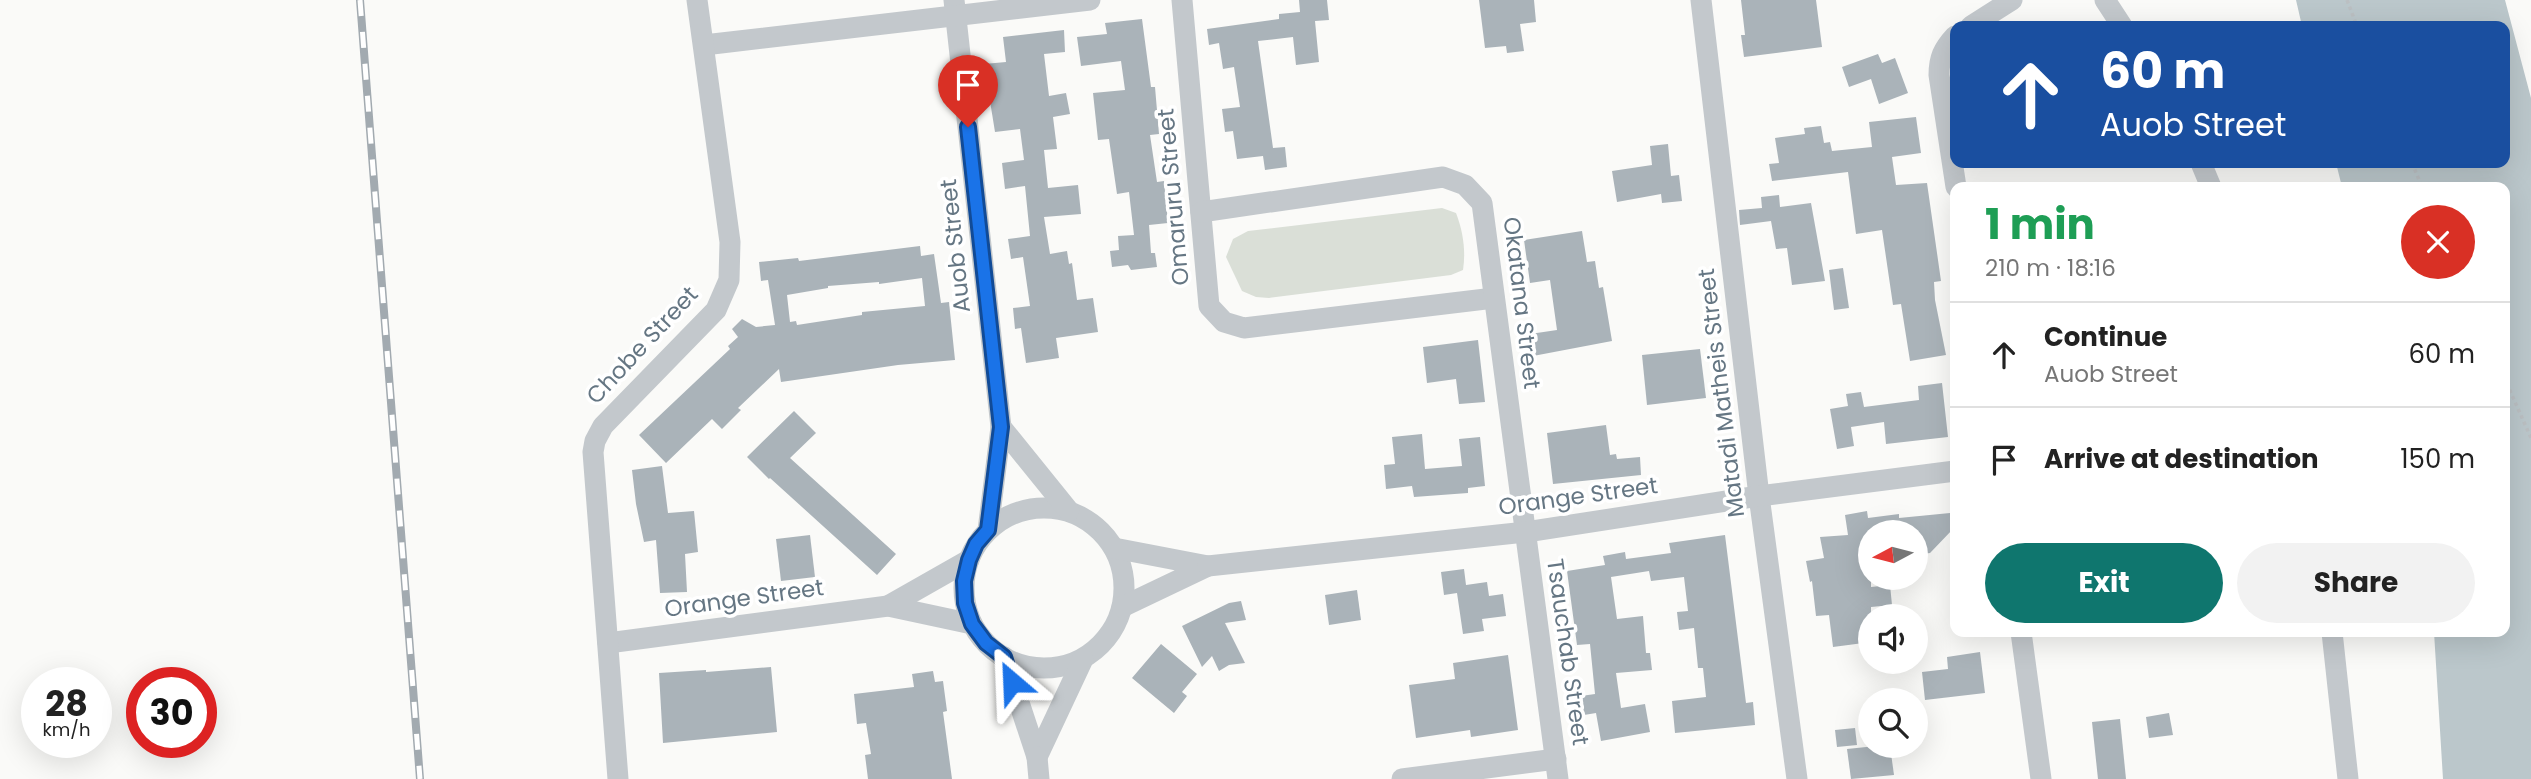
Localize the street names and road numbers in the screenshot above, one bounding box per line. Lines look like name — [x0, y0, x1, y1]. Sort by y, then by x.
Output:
street label: Omaruru Street — [1149, 107, 1197, 287]
street label: Auob Street — [932, 178, 978, 314]
street label: Okatana Street — [1496, 215, 1548, 391]
street label: Matadi Matheis Street — [1690, 267, 1752, 519]
street label: Chobe Street — [579, 279, 705, 411]
street label: Orange Street — [1496, 469, 1660, 523]
street label: Tsauchab Street — [1539, 557, 1597, 747]
street label: Orange Street — [662, 571, 826, 625]

